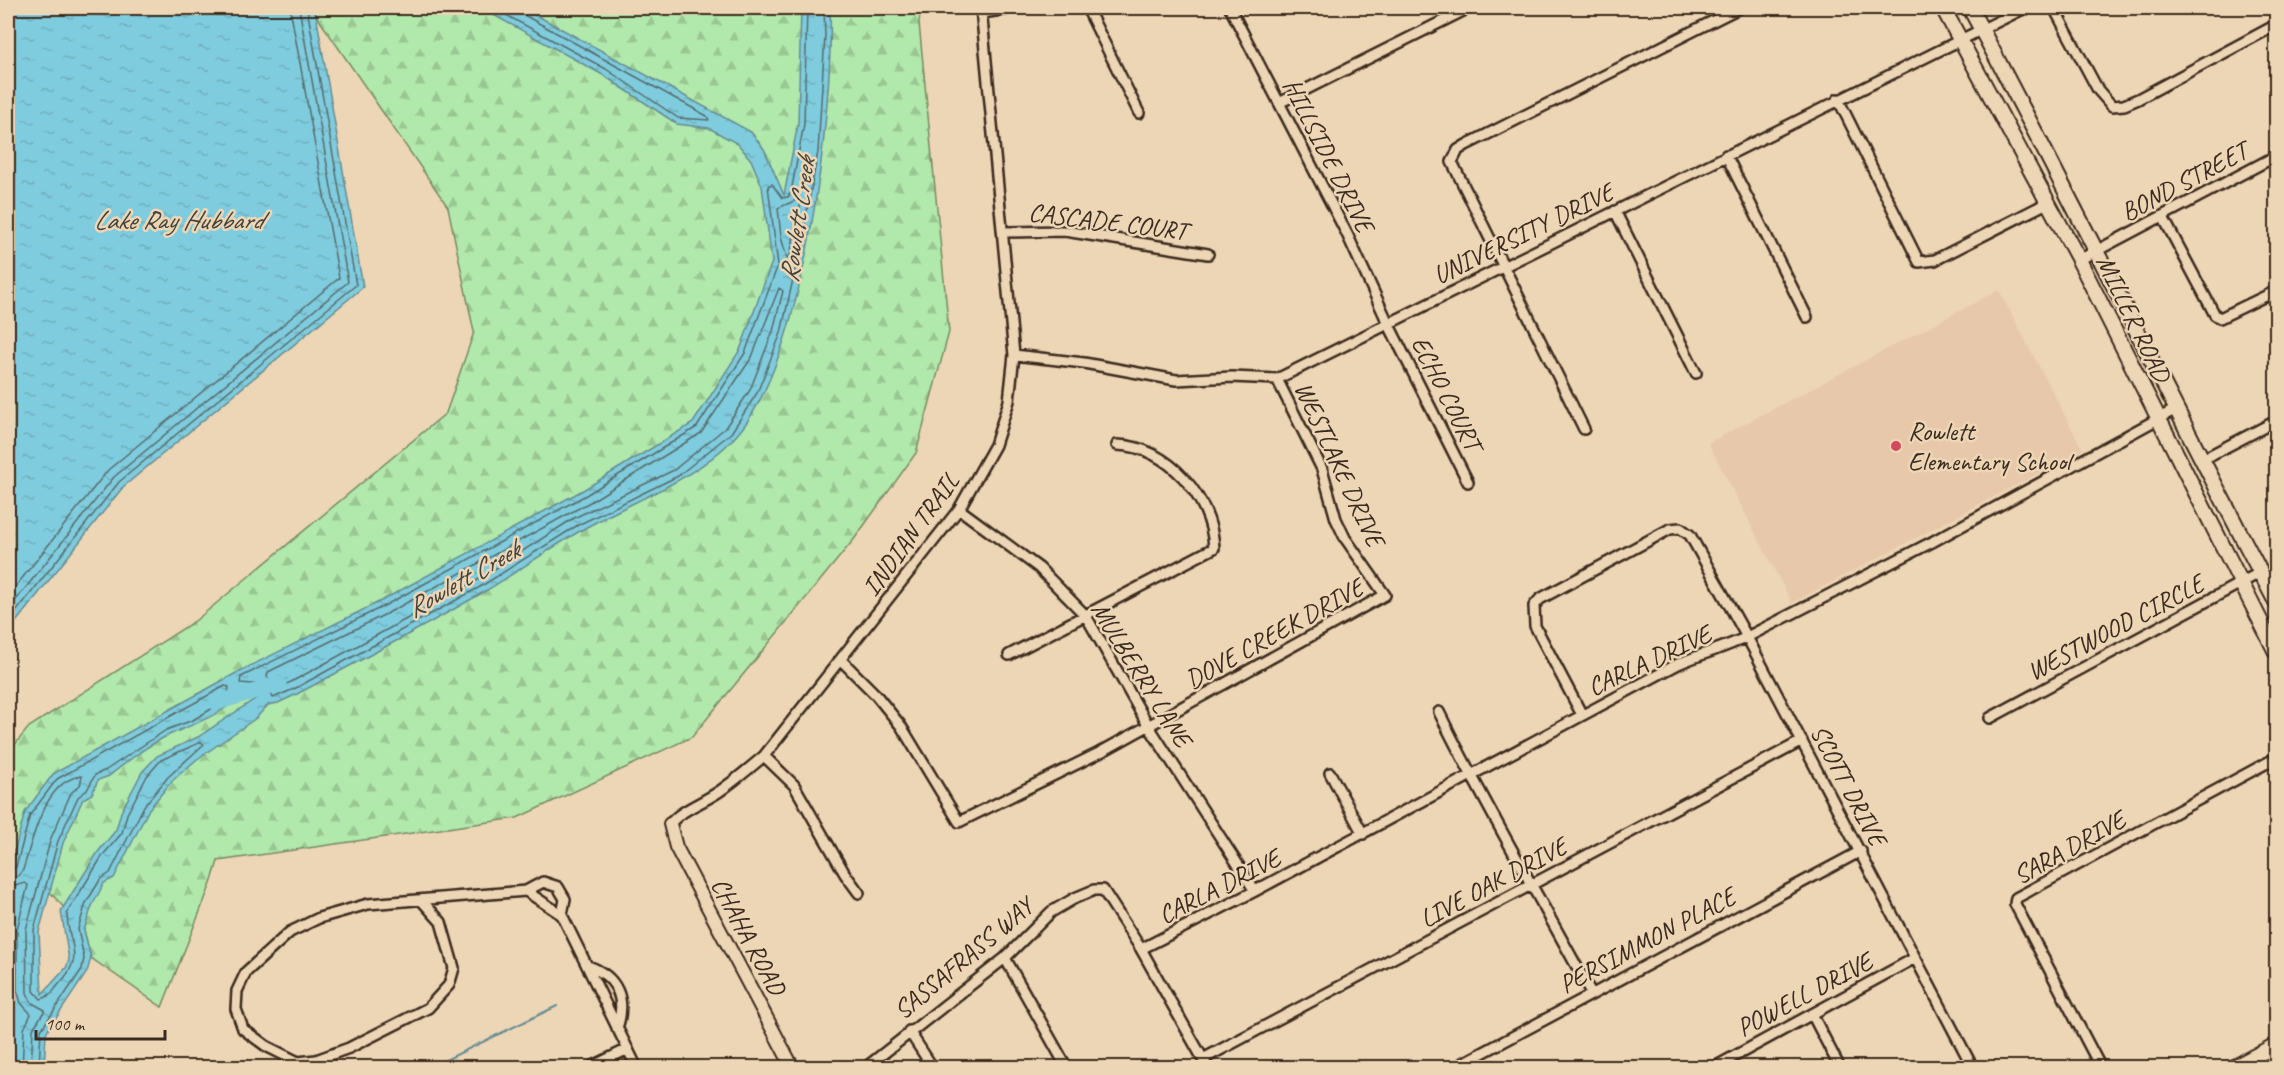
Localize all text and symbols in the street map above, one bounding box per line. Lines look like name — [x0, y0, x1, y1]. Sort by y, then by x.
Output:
street label: HILLSIDE DRIVE — [1276, 73, 1383, 241]
street label: BOND STREET — [2115, 132, 2258, 229]
water label: Rowlett Creek — [771, 151, 823, 284]
street label: UNIVERSITY DRIVE — [1428, 174, 1622, 291]
street label: CASCADE COURT — [1027, 195, 1194, 248]
water label: Lake Ray Hubbard — [94, 203, 271, 237]
street label: MILLER ROAD — [2089, 249, 2180, 390]
street label: ECHO COURT — [1404, 331, 1492, 461]
street label: WESTLAKE DRIVE — [1287, 377, 1394, 555]
place label: Rowlett Elementary School — [1908, 415, 2075, 478]
marker: Rowlett Elementary School — [1889, 439, 1903, 453]
street label: INDIAN TRAIL — [855, 465, 967, 602]
water label: Rowlett Creek — [400, 530, 530, 625]
street label: WESTWOOD CIRCLE — [2021, 565, 2213, 688]
street label: DOVE CREEK DRIVE — [1179, 569, 1372, 696]
street label: MULBERRY LANE — [1084, 596, 1201, 756]
street label: CARLA DRIVE — [1582, 616, 1719, 703]
street label: SCOTT DRIVE — [1803, 719, 1896, 855]
street label: SARA DRIVE — [2007, 802, 2134, 892]
street label: LIVE OAK DRIVE — [1414, 828, 1576, 935]
street label: CARLA DRIVE — [1153, 840, 1289, 931]
street label: CHAHA ROAD — [704, 872, 794, 1003]
street label: PERSIMMON PLACE — [1553, 878, 1744, 1001]
street label: SASSAFRASS WAY — [887, 888, 1043, 1026]
street label: POWELL DRIVE — [1731, 943, 1881, 1044]
scale bar — [36, 1003, 165, 1041]
text: 100 m — [45, 1013, 86, 1035]

